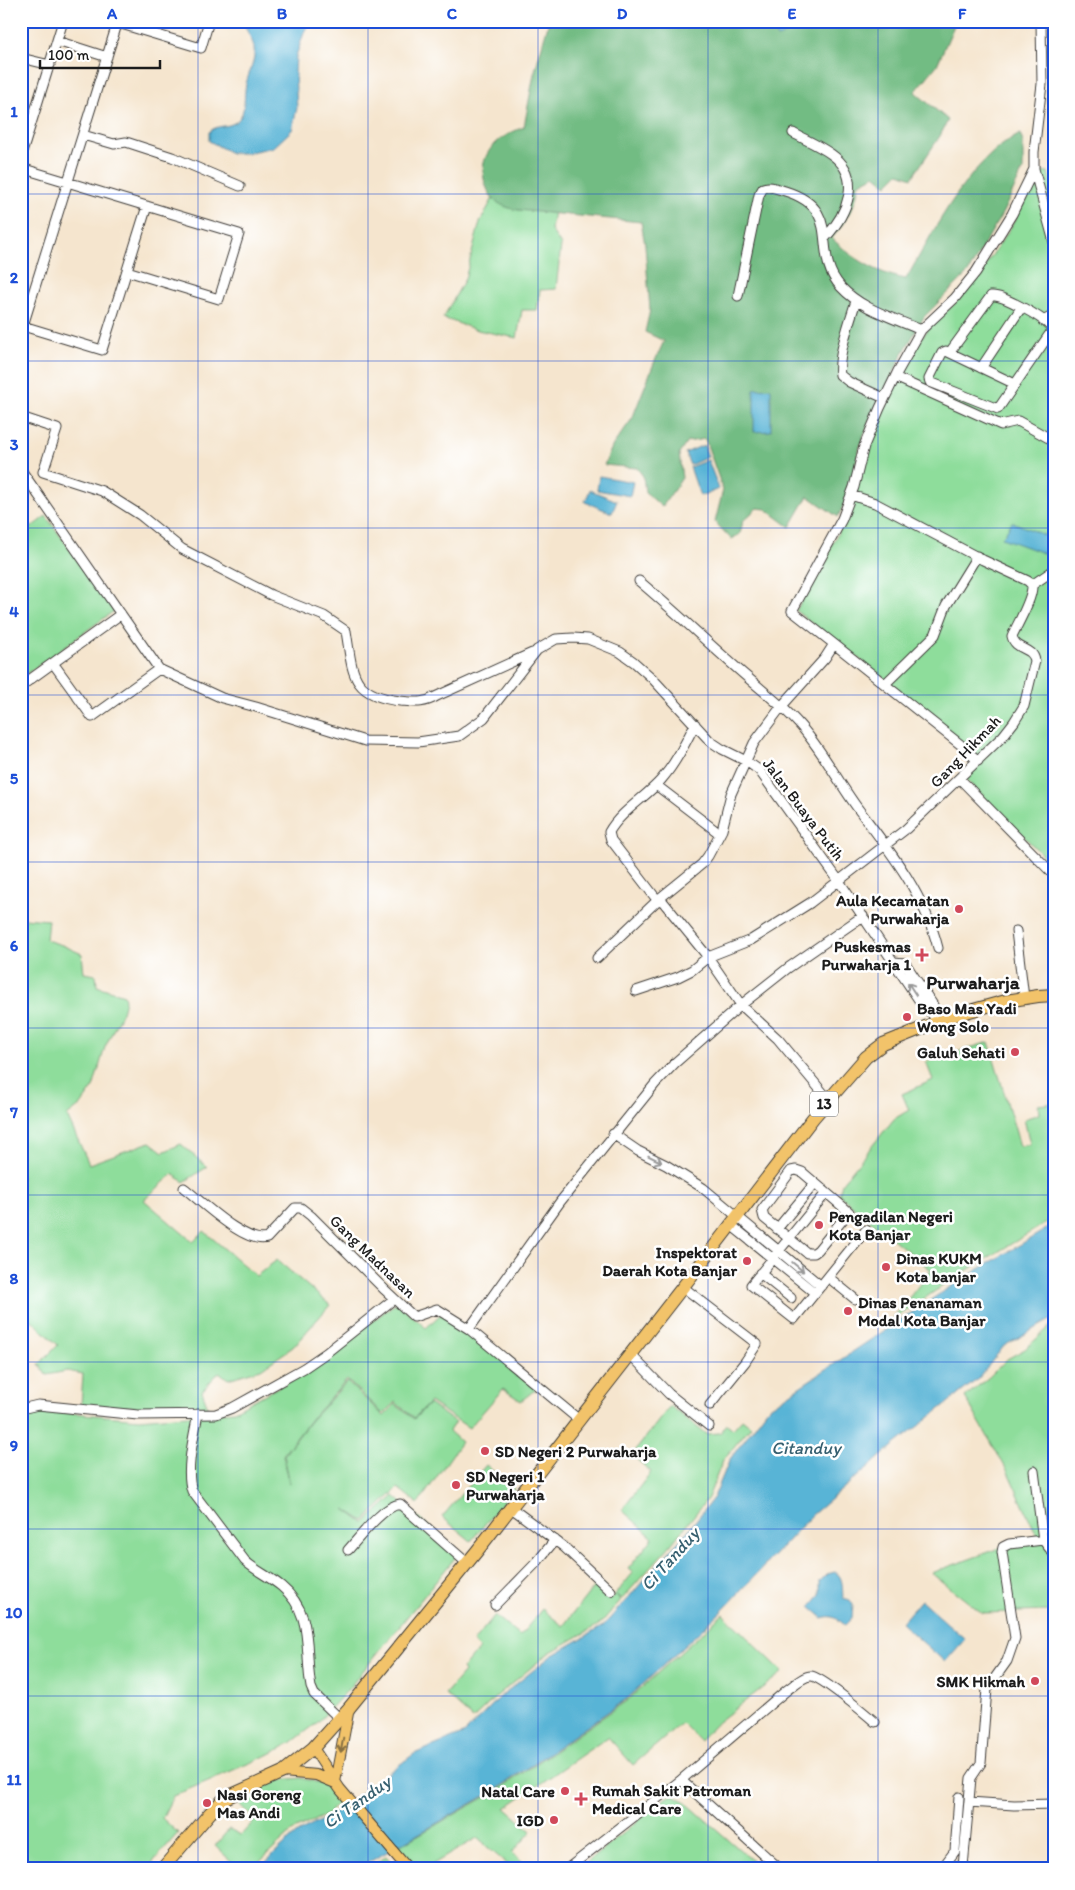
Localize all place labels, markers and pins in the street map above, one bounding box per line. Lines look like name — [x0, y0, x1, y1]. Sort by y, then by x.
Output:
place label: Aula Kecamatan Purwaharja — [835, 891, 950, 929]
marker: Aula Kecamatan Purwaharja — [953, 903, 965, 915]
place label: Puskesmas Purwaharja 1 — [821, 937, 912, 975]
marker: Puskesmas Purwaharja 1 — [915, 948, 929, 962]
place label: Baso Mas Yadi Wong Solo — [917, 999, 1017, 1037]
marker: Baso Mas Yadi Wong Solo — [901, 1011, 913, 1023]
place label: Galuh Sehati — [917, 1043, 1005, 1062]
marker: Galuh Sehati — [1009, 1046, 1021, 1058]
place label: Pengadilan Negeri Kota Banjar — [829, 1207, 953, 1245]
marker: Pengadilan Negeri Kota Banjar — [813, 1219, 825, 1231]
place label: Inspektorat Daerah Kota Banjar — [602, 1243, 738, 1281]
place label: Dinas KUKM Kota banjar — [896, 1249, 982, 1287]
marker: Inspektorat Daerah Kota Banjar — [741, 1255, 753, 1267]
marker: Dinas KUKM Kota banjar — [880, 1261, 892, 1273]
place label: Dinas Penanaman Modal Kota Banjar — [858, 1293, 986, 1331]
marker: Dinas Penanaman Modal Kota Banjar — [842, 1305, 854, 1317]
place label: SD Negeri 2 Purwaharja — [495, 1442, 657, 1462]
marker: SD Negeri 2 Purwaharja — [479, 1445, 491, 1457]
place label: SD Negeri 1 Purwaharja — [466, 1467, 545, 1505]
marker: SD Negeri 1 Purwaharja — [450, 1479, 462, 1491]
place label: SMK Hikmah — [937, 1672, 1025, 1691]
marker: SMK Hikmah — [1029, 1675, 1041, 1687]
place label: Rumah Sakit Patroman Medical Care — [592, 1781, 751, 1818]
place label: Natal Care — [481, 1782, 555, 1801]
place label: Nasi Goreng Mas Andi — [217, 1785, 302, 1822]
marker: Natal Care — [559, 1785, 571, 1797]
marker: Rumah Sakit Patroman Medical Care — [574, 1792, 588, 1806]
marker: Nasi Goreng Mas Andi — [201, 1797, 213, 1809]
place label: IGD — [517, 1811, 544, 1830]
marker: IGD — [548, 1814, 560, 1826]

